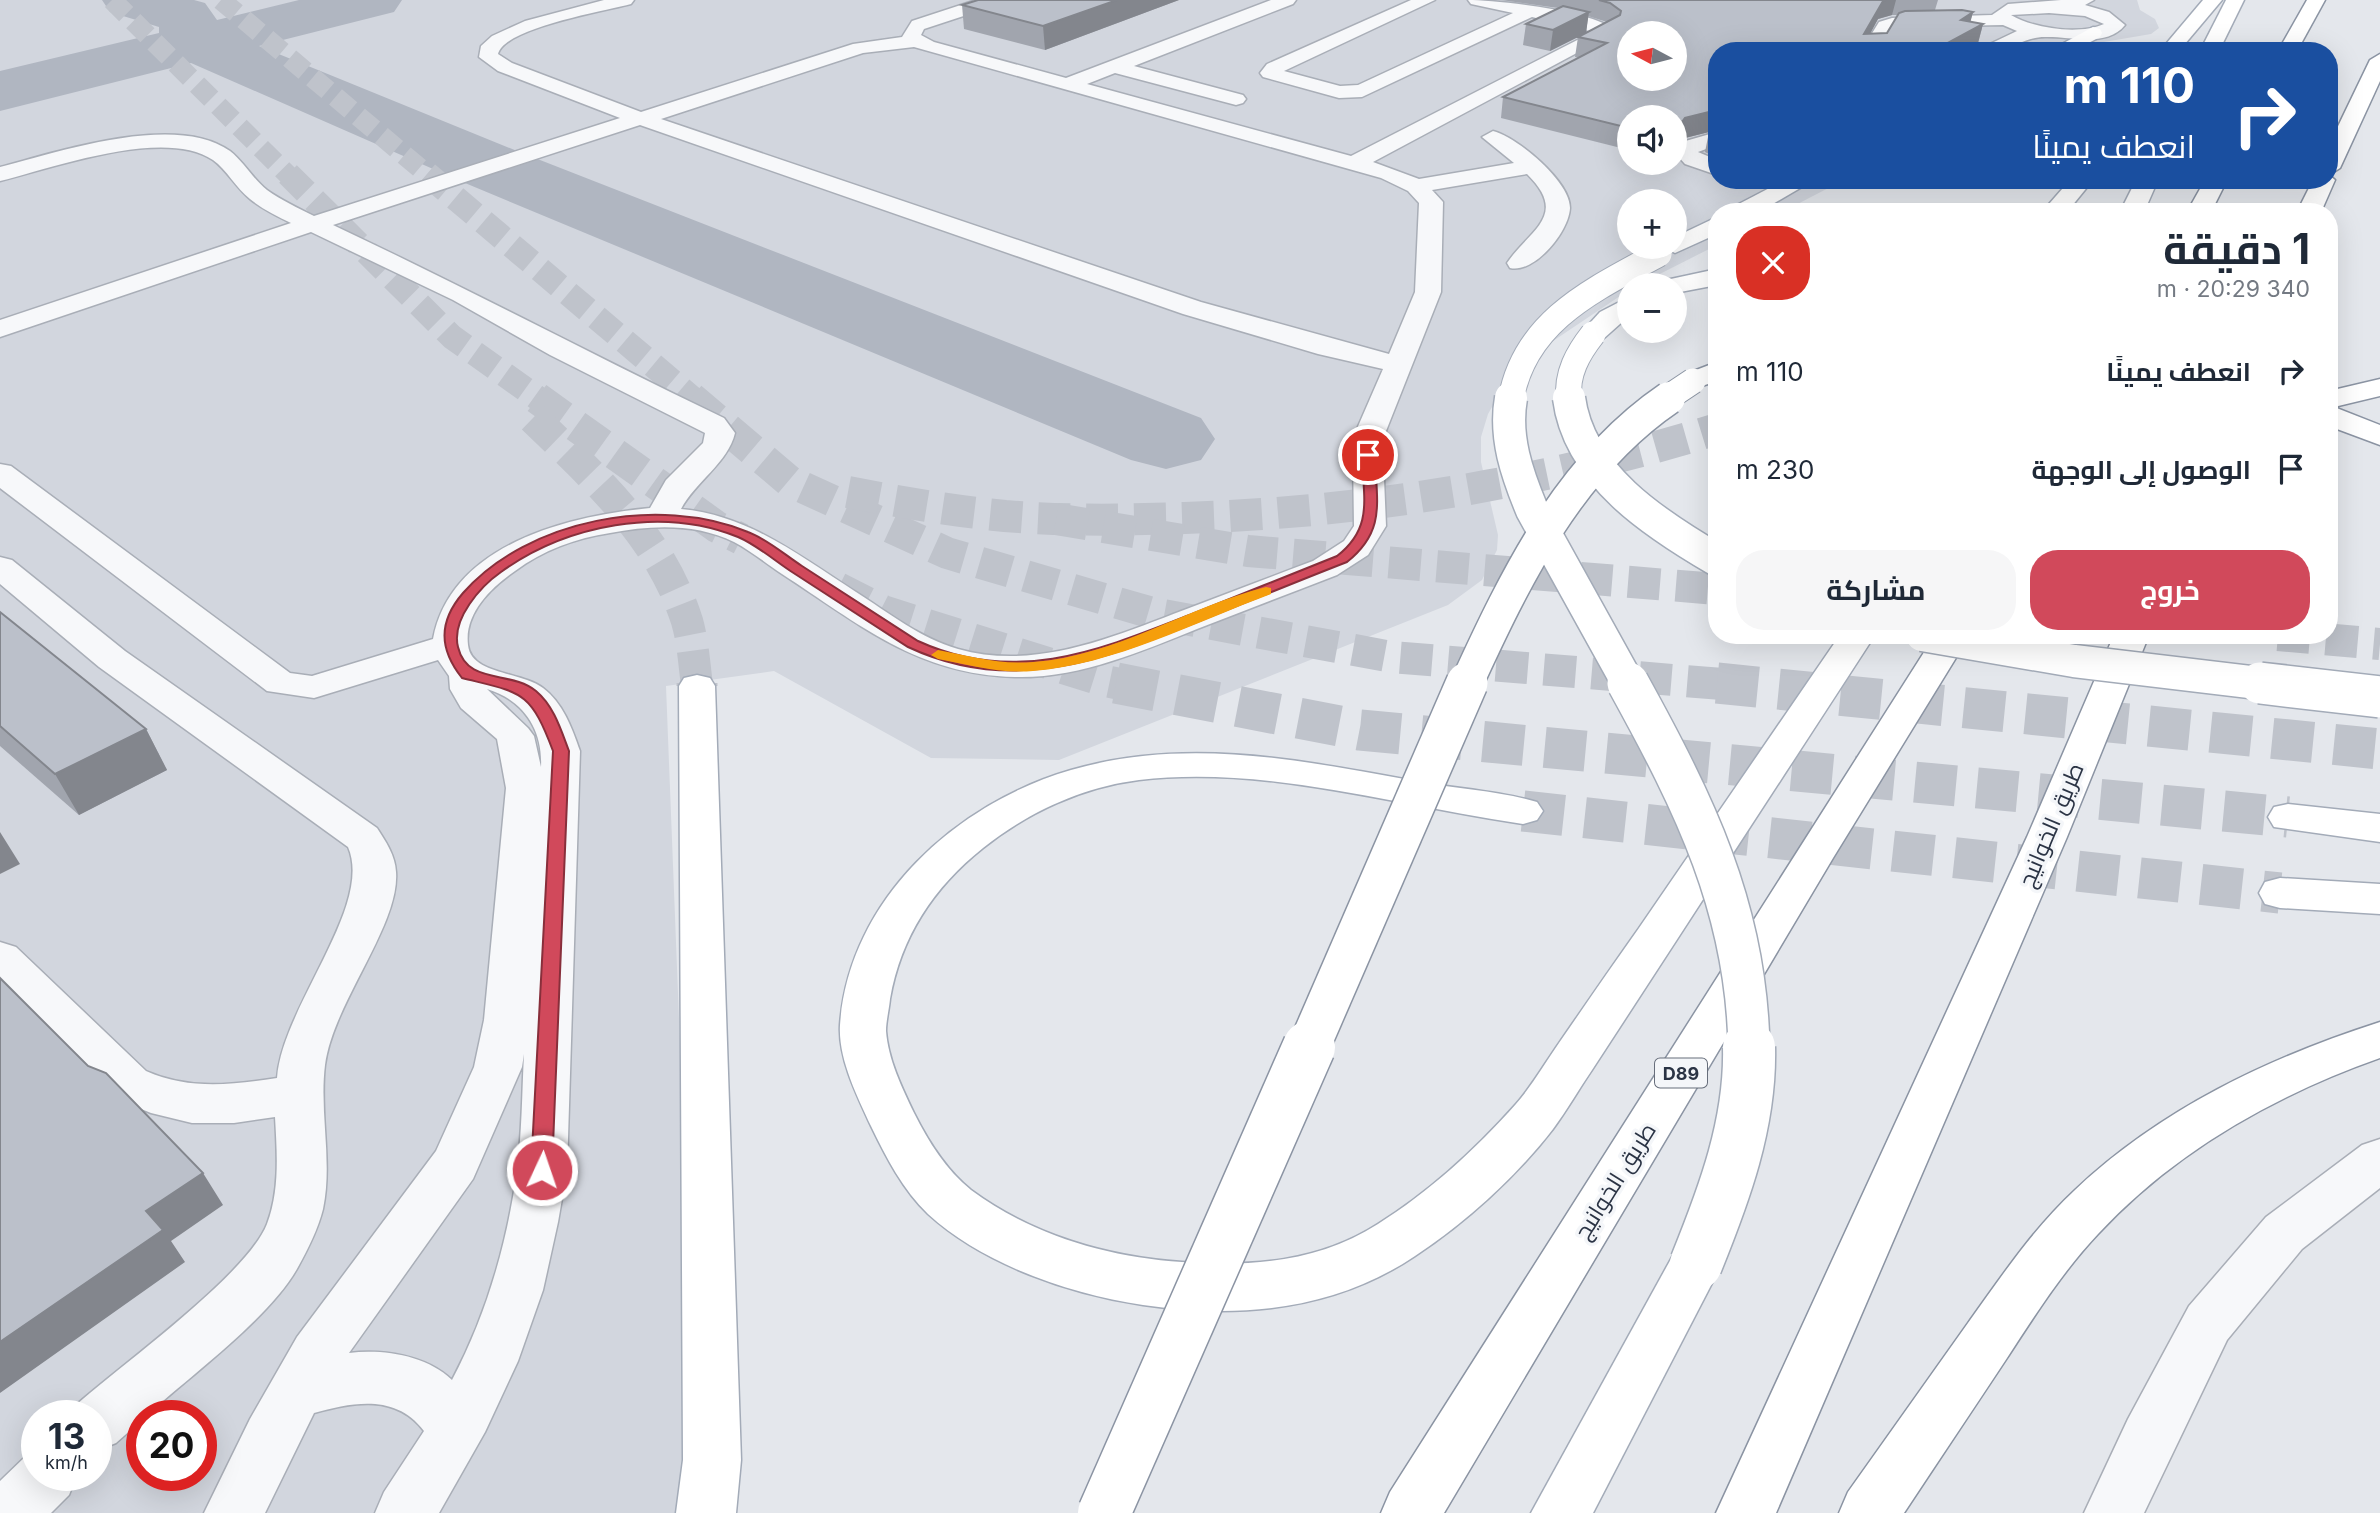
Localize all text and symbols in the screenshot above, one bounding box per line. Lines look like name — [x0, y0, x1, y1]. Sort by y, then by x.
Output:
north arrow — [1617, 21, 1687, 91]
map controls — [1617, 21, 1687, 343]
text: 110 m — [2063, 56, 2195, 115]
icon: right — [2219, 70, 2310, 161]
button: sound — [1617, 105, 1687, 175]
text: انعطف يمينًا — [2032, 127, 2195, 166]
button: + — [1617, 189, 1687, 259]
text: 1 دقيقة — [2163, 223, 2310, 274]
button: close — [1736, 226, 1810, 300]
button: − — [1617, 273, 1687, 343]
text: 340 m · 20:29 — [2157, 275, 2310, 303]
icon: right — [2272, 352, 2310, 390]
text: 110 m — [1736, 356, 1804, 387]
text: انعطف يمينًا — [2106, 356, 2251, 387]
pin — [1338, 425, 1398, 485]
icon: arrive — [1349, 436, 1387, 474]
icon: arrive — [2272, 450, 2310, 488]
text: 230 m — [1736, 454, 1814, 485]
text: الوصول إلى الوجهة — [2032, 454, 2251, 485]
button: مشاركة — [1736, 550, 2016, 630]
button: خروج — [2030, 550, 2310, 630]
street label: طريق الخوانيج — [2012, 759, 2092, 892]
road number: D89 — [1655, 1058, 1707, 1088]
street label: طريق الخوانيج — [1568, 1118, 1664, 1246]
position arrow — [505, 1133, 579, 1207]
speed limit sign: 20 — [126, 1400, 217, 1491]
text: 13 — [48, 1415, 85, 1457]
text: km/h — [45, 1452, 88, 1473]

